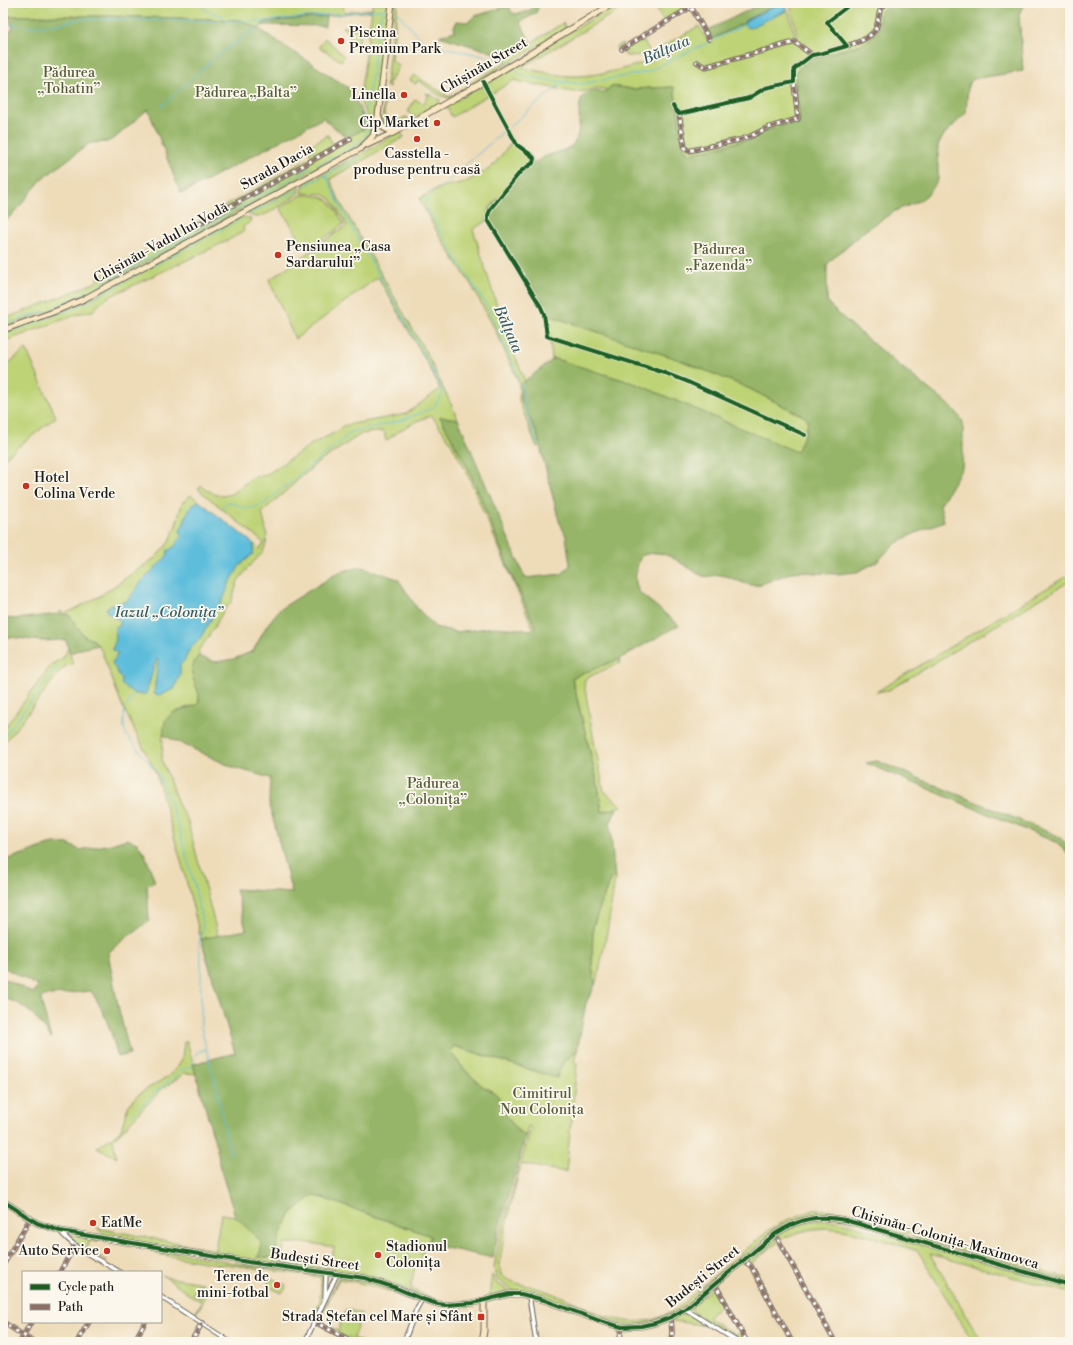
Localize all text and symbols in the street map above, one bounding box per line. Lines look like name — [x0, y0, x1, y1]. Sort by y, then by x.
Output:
place label: Piscina Premium Park — [349, 24, 441, 58]
water label: Bălţata — [639, 31, 693, 69]
street label: Chișinău Street — [437, 34, 531, 98]
marker: Piscina Premium Park — [336, 36, 346, 46]
park label: Pădurea „Tohatin” — [37, 64, 101, 98]
park label: Pădurea „Balta” — [195, 84, 297, 102]
place label: Linella — [351, 86, 397, 104]
marker: Linella — [399, 90, 409, 100]
place label: Cip Market — [359, 114, 429, 132]
marker: Cip Market — [432, 118, 442, 128]
marker: Casstella - produse pentru casă — [412, 134, 422, 144]
street label: Strada Dacia — [237, 139, 317, 194]
place label: Casstella - produse pentru casă — [354, 145, 481, 179]
street label: Chișinău-Vadul lui Vodă — [90, 198, 232, 288]
place label: Pensiunea „Casa Sardarului” — [286, 238, 392, 272]
park label: Pădurea „Fazenda” — [686, 241, 752, 275]
marker: Pensiunea „Casa Sardarului” — [273, 250, 283, 260]
water label: Bălţata — [489, 302, 527, 356]
place label: Hotel Colina Verde — [34, 469, 115, 503]
marker: Hotel Colina Verde — [21, 481, 31, 491]
water label: Iazul „Colonița” — [114, 603, 224, 622]
park label: Pădurea „Colonița” — [399, 775, 467, 809]
park label: Cimitirul Nou Colonița — [500, 1085, 585, 1119]
street label: Chișinău-Colonița-Maximovca — [849, 1203, 1042, 1274]
place label: EatMe — [101, 1214, 142, 1232]
marker: EatMe — [88, 1218, 98, 1228]
place label: Stadionul Colonița — [386, 1238, 447, 1272]
place label: Auto Service — [18, 1242, 99, 1260]
street label: Budești Street — [662, 1242, 744, 1313]
street label: Budești Street — [268, 1245, 361, 1275]
marker: Auto Service — [102, 1246, 112, 1256]
marker: Stadionul Colonița — [373, 1250, 383, 1260]
place label: Teren de mini-fotbal — [197, 1268, 269, 1302]
legend — [22, 1271, 162, 1323]
text: Cycle path — [58, 1280, 114, 1295]
marker: Teren de mini-fotbal — [272, 1280, 282, 1290]
text: Path — [58, 1300, 83, 1315]
place label: Strada Ștefan cel Mare și Sfânt — [282, 1308, 473, 1326]
marker: Strada Ștefan cel Mare și Sfânt — [476, 1312, 486, 1322]

